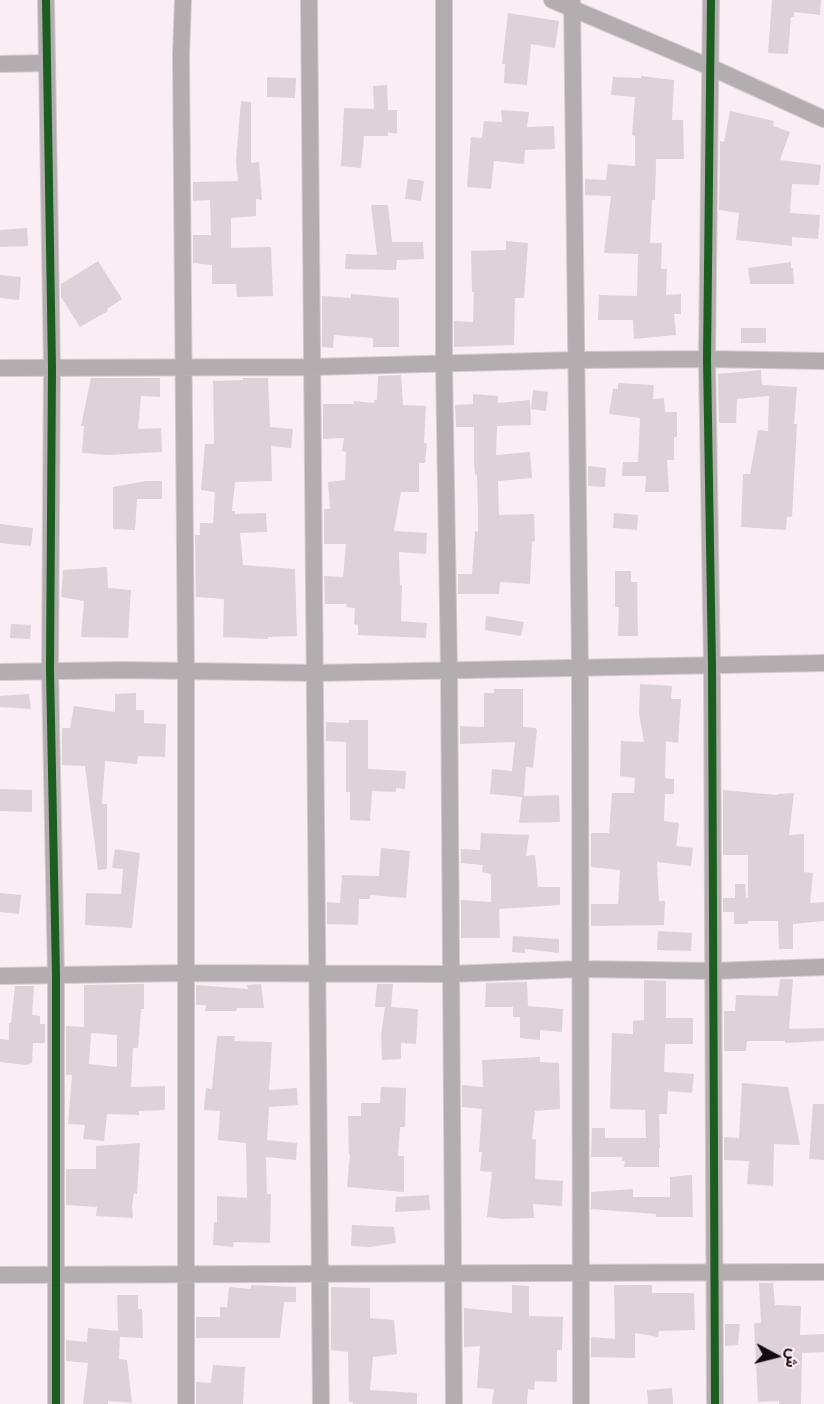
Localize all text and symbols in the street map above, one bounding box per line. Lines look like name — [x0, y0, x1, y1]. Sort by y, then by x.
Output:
north arrow — [746, 1326, 806, 1386]
text: ش — [781, 1347, 807, 1369]

